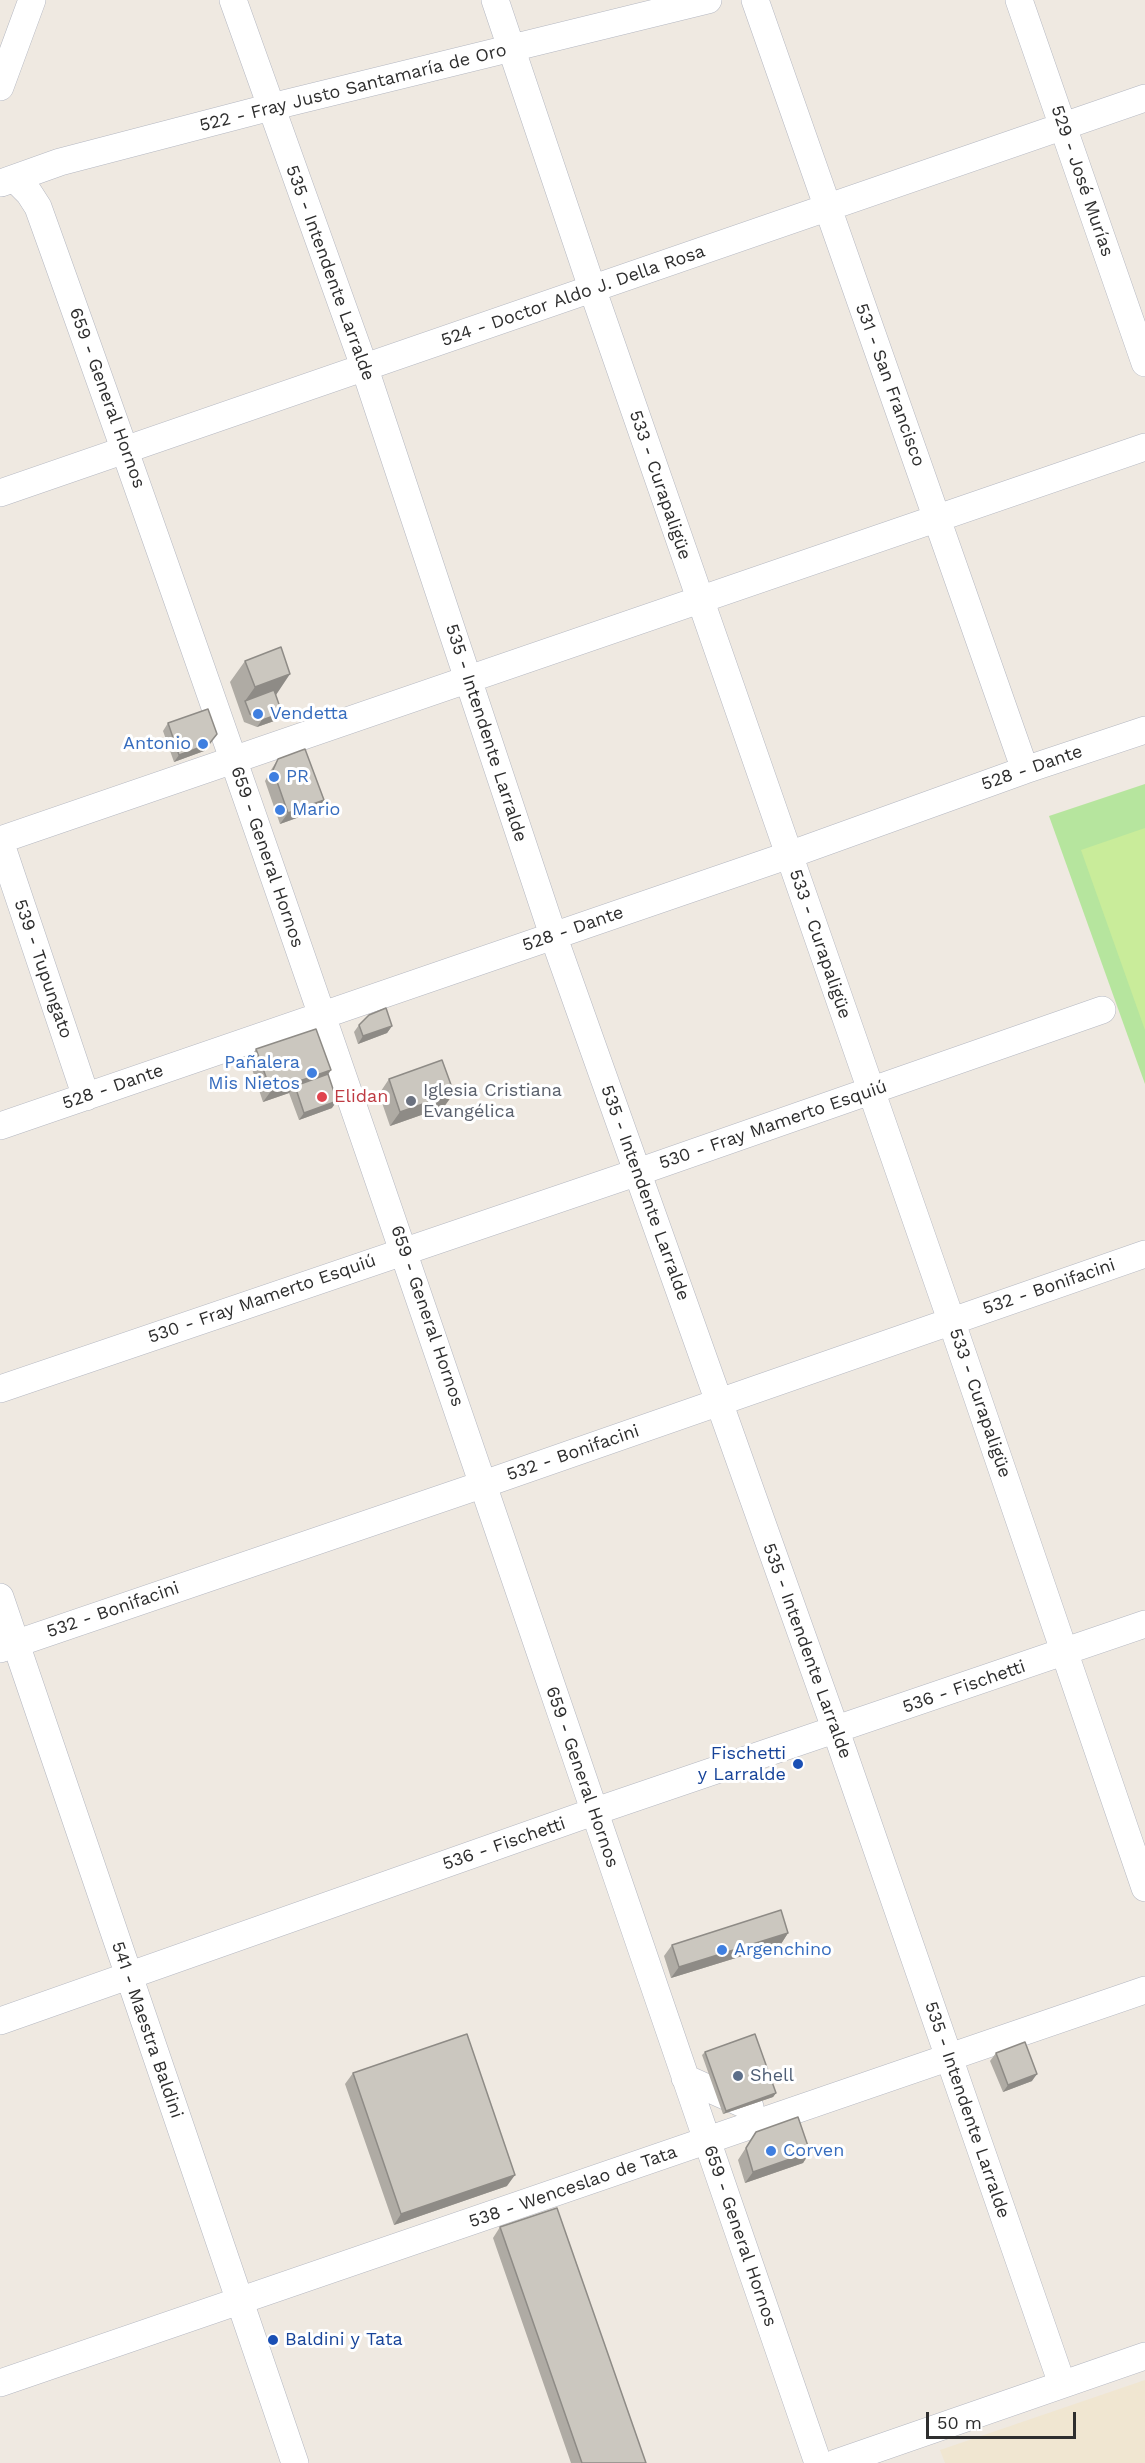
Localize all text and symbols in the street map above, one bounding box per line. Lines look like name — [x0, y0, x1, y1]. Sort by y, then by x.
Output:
street label: 522 - Fray Justo Santamaría de Oro — [197, 39, 509, 137]
street label: 529 - José Murías — [1046, 103, 1118, 259]
street label: 535 - Intendente Larralde — [281, 162, 379, 384]
street label: 524 - Doctor Aldo J. Della Rosa — [438, 241, 708, 351]
street label: 531 - San Francisco — [850, 300, 930, 470]
street label: 659 - General Hornos — [64, 305, 150, 491]
street label: 533 - Curapaligüe — [624, 408, 696, 562]
street label: 535 - Intendente Larralde — [441, 621, 531, 845]
place label: Vendetta — [270, 703, 348, 725]
marker: Vendetta — [251, 707, 265, 721]
place label: Antonio — [123, 733, 191, 755]
marker: Antonio — [196, 737, 210, 751]
street label: 528 - Dante — [979, 741, 1085, 795]
street label: 659 - General Hornos — [226, 763, 308, 951]
place label: PR — [286, 766, 309, 788]
marker: PR — [267, 770, 281, 784]
place label: Mario — [292, 799, 340, 821]
marker: Mario — [273, 803, 287, 817]
street label: 533 - Curapaligüe — [784, 867, 856, 1021]
street label: 539 - Tupungato — [9, 897, 77, 1041]
street label: 528 - Dante — [520, 902, 626, 956]
place label: Pañalera Mis Nietos — [208, 1052, 300, 1094]
street label: 528 - Dante — [60, 1060, 166, 1114]
marker: Pañalera Mis Nietos — [305, 1066, 319, 1080]
street label: 530 - Fray Mamerto Esquiú — [656, 1076, 890, 1174]
place label: Iglesia Cristiana Evangélica — [423, 1080, 562, 1122]
street label: 535 - Intendente Larralde — [596, 1082, 694, 1304]
place label: Elidan — [334, 1086, 388, 1108]
marker: Elidan — [315, 1090, 329, 1104]
marker: Iglesia Cristiana Evangélica — [404, 1094, 418, 1108]
street label: 659 - General Hornos — [386, 1222, 468, 1410]
street label: 530 - Fray Mamerto Esquiú — [145, 1250, 379, 1348]
street label: 532 - Bonifacini — [980, 1254, 1118, 1320]
street label: 533 - Curapaligüe — [944, 1326, 1016, 1480]
street label: 532 - Bonifacini — [504, 1420, 642, 1486]
street label: 535 - Intendente Larralde — [758, 1540, 856, 1762]
street label: 532 - Bonifacini — [44, 1577, 182, 1643]
street label: 536 - Fischetti — [900, 1656, 1028, 1718]
street label: 659 - General Hornos — [541, 1683, 623, 1871]
place label: Fischetti y Larralde — [698, 1743, 786, 1786]
marker: Fischetti y Larralde — [791, 1757, 805, 1771]
street label: 536 - Fischetti — [440, 1813, 568, 1875]
street label: 541 - Maestra Baldini — [107, 1939, 187, 2121]
place label: Argenchino — [734, 1939, 832, 1961]
marker: Argenchino — [715, 1943, 729, 1957]
street label: 535 - Intendente Larralde — [920, 1999, 1014, 2221]
place label: Shell — [750, 2065, 794, 2087]
marker: Shell — [731, 2069, 745, 2083]
place label: Corven — [783, 2140, 844, 2162]
street label: 538 - Wenceslao de Tata — [466, 2141, 680, 2233]
street label: 659 - General Hornos — [699, 2142, 781, 2330]
marker: Corven — [764, 2144, 778, 2158]
place label: Baldini y Tata — [285, 2329, 403, 2351]
marker: Baldini y Tata — [266, 2333, 280, 2347]
scale bar — [929, 2400, 1079, 2438]
text: 50 m — [937, 2412, 982, 2433]

